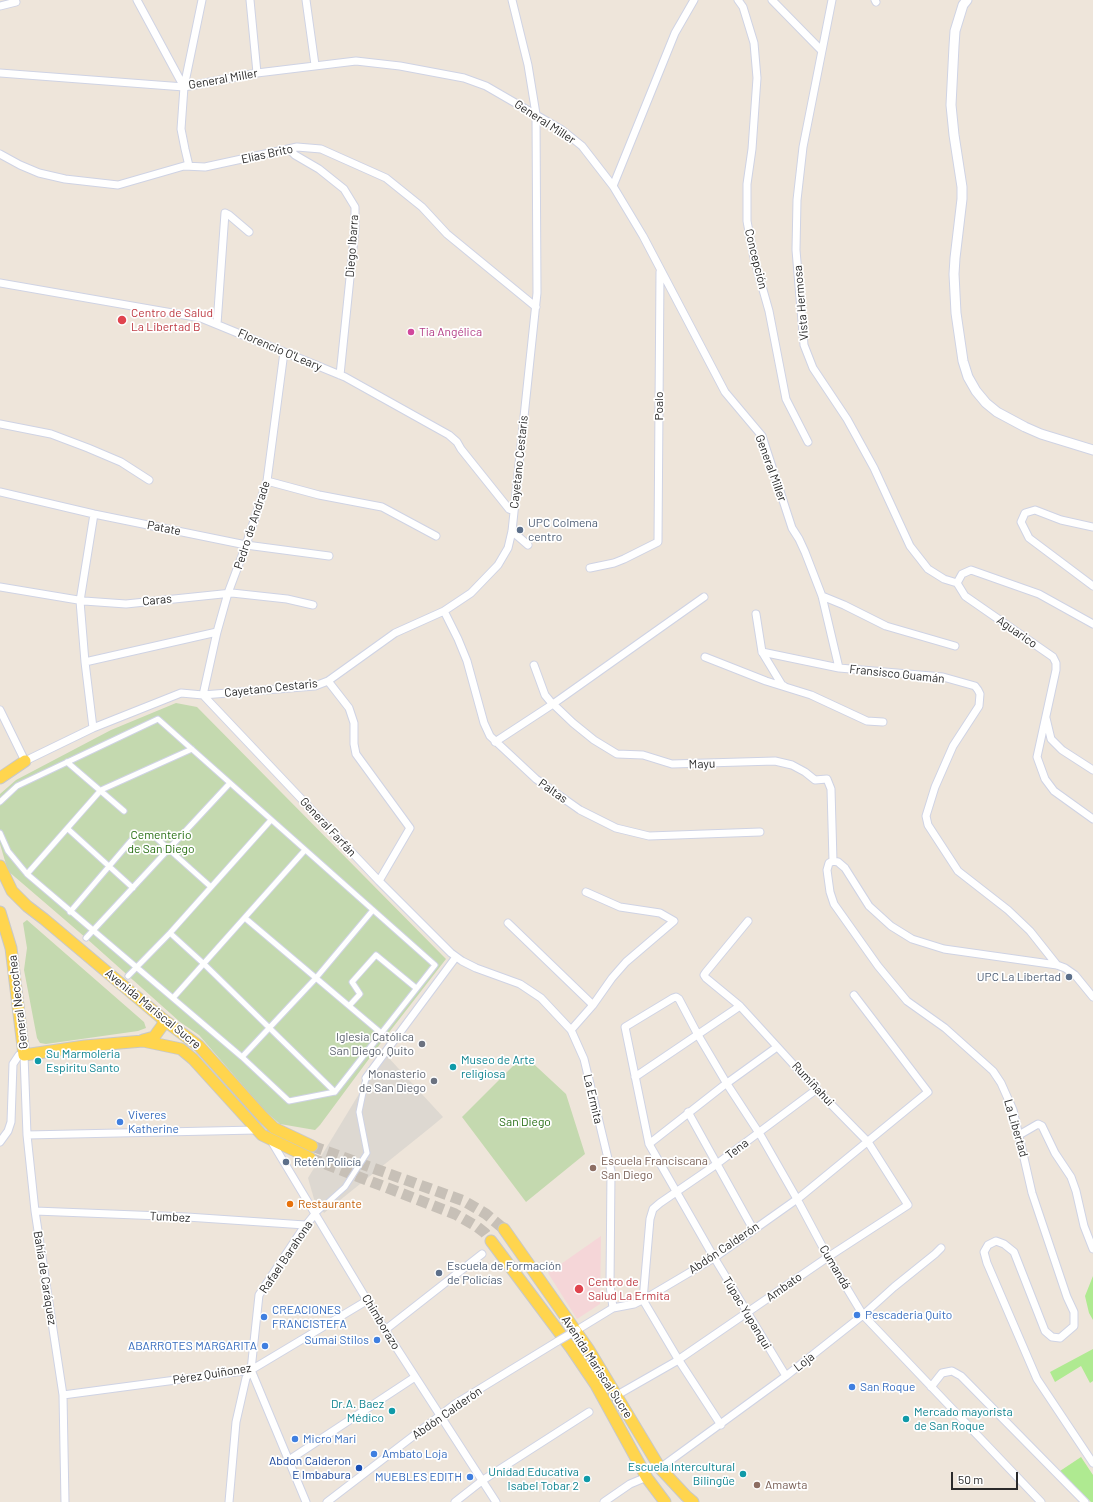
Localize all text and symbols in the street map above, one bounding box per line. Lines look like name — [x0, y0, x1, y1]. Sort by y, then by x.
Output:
street label: General Miller — [187, 66, 259, 92]
street label: General Miller — [512, 97, 578, 147]
street label: Elías Brito — [240, 141, 294, 167]
street label: Diego Ibarra — [343, 214, 361, 278]
street label: Concepción — [742, 227, 770, 291]
street label: Vista Hermosa — [791, 265, 811, 341]
place label: Centro de Salud La Libertad B — [131, 306, 213, 334]
marker: Centro de Salud La Libertad B — [116, 314, 128, 326]
place label: Tia Angélica — [419, 325, 482, 339]
street label: Florencio O'Leary — [236, 326, 324, 374]
marker: Tia Angélica — [406, 327, 416, 337]
street label: Poalo — [652, 392, 666, 420]
street label: Cayetano Cestaris — [507, 415, 531, 509]
street label: General Miller — [752, 433, 790, 503]
street label: Pedro de Andrade — [231, 479, 273, 571]
place label: UPC Colmena centro — [528, 516, 598, 544]
street label: Patate — [146, 518, 182, 538]
marker: UPC Colmena centro — [515, 525, 525, 535]
street label: Caras — [142, 591, 172, 609]
street label: Aguarico — [994, 613, 1040, 651]
street label: Fransisco Guamán — [849, 662, 945, 686]
street label: Cayetano Cestaris — [224, 676, 318, 700]
street label: Mayu — [688, 756, 716, 772]
street label: Paltas — [536, 776, 570, 806]
street label: General Farfán — [297, 794, 359, 860]
park label: Cementerio de San Diego — [127, 828, 195, 856]
street label: General Necochea — [5, 954, 31, 1050]
street label: Avenida Mariscal Sucre — [102, 966, 204, 1052]
place label: UPC La Libertad — [977, 970, 1061, 984]
marker: UPC La Libertad — [1064, 972, 1074, 982]
place label: Iglesia Católica San Diego, Quito — [330, 1030, 414, 1058]
marker: Iglesia Católica San Diego, Quito — [417, 1039, 427, 1049]
place label: Su Marmoleria Espiritu Santo — [46, 1047, 120, 1075]
place label: Museo de Arte religiosa — [461, 1053, 535, 1081]
marker: Su Marmoleria Espiritu Santo — [33, 1056, 43, 1066]
street label: Rumiñahui — [789, 1059, 837, 1109]
marker: Museo de Arte religiosa — [448, 1062, 458, 1072]
place label: Monasterio de San Diego — [359, 1067, 426, 1095]
street label: La Ermita — [580, 1073, 606, 1125]
marker: Monasterio de San Diego — [429, 1076, 439, 1086]
street label: La Libertad — [1001, 1097, 1031, 1159]
place label: Viveres Katherine — [128, 1108, 179, 1136]
park label: San Diego — [499, 1115, 551, 1129]
marker: Viveres Katherine — [115, 1117, 125, 1127]
street label: Tena — [723, 1136, 751, 1162]
place label: Escuela Franciscana San Diego — [601, 1154, 708, 1182]
place label: Retén Policía — [294, 1155, 361, 1169]
marker: Retén Policía — [281, 1157, 291, 1167]
marker: Escuela Franciscana San Diego — [588, 1163, 598, 1173]
place label: Restaurante — [298, 1197, 362, 1211]
marker: Restaurante — [285, 1199, 295, 1209]
street label: Tumbez — [149, 1209, 191, 1225]
street label: Rafael Barahona — [256, 1218, 316, 1296]
street label: Abdón Calderón — [686, 1219, 762, 1277]
street label: Bahía de Caráquez — [30, 1230, 60, 1326]
street label: Cumandá — [816, 1242, 854, 1292]
place label: Escuela de Formación de Policías — [447, 1259, 561, 1287]
marker: Escuela de Formación de Policías — [434, 1268, 444, 1278]
street label: Ambato — [763, 1269, 805, 1305]
street label: Túpac Yupanqui — [720, 1274, 774, 1352]
place label: Centro de Salud La Ermita — [588, 1275, 670, 1303]
marker: Centro de Salud La Ermita — [573, 1283, 585, 1295]
street label: Chimborazo — [359, 1292, 403, 1352]
place label: CREACIONES FRANCISTEFA — [272, 1303, 347, 1331]
place label: Pescaderia Quito — [865, 1308, 952, 1322]
marker: Pescaderia Quito — [852, 1310, 862, 1320]
marker: CREACIONES FRANCISTEFA — [259, 1312, 269, 1322]
street label: Avenida Mariscal Sucre — [558, 1313, 636, 1421]
place label: Sumai Stilos — [305, 1333, 369, 1347]
marker: Sumai Stilos — [372, 1335, 382, 1345]
place label: ABARROTES MARGARITA — [128, 1339, 257, 1353]
marker: ABARROTES MARGARITA — [260, 1341, 270, 1351]
street label: Loja — [791, 1349, 817, 1375]
street label: Pérez Quiñonez — [172, 1361, 252, 1387]
place label: San Roque — [860, 1380, 915, 1394]
marker: San Roque — [847, 1382, 857, 1392]
street label: Abdón Calderón — [409, 1384, 485, 1442]
place label: Dr.A. Baez Médico — [331, 1397, 384, 1425]
place label: Mercado mayorista de San Roque — [914, 1405, 1013, 1433]
marker: Dr.A. Baez Médico — [387, 1406, 397, 1416]
marker: Mercado mayorista de San Roque — [901, 1414, 911, 1424]
place label: Micro Mari — [303, 1432, 356, 1446]
marker: Micro Mari — [290, 1434, 300, 1444]
place label: Ambato Loja — [382, 1447, 447, 1461]
marker: Ambato Loja — [369, 1449, 379, 1459]
place label: Abdon Calderon E Imbabura — [269, 1454, 351, 1482]
place label: Escuela Intercultural Bilingüe — [628, 1460, 735, 1488]
marker: Abdon Calderon E Imbabura — [354, 1463, 364, 1473]
scale bar — [953, 1464, 1020, 1490]
place label: Unidad Educativa Isabel Tobar 2 — [488, 1465, 579, 1493]
marker: Escuela Intercultural Bilingüe — [738, 1469, 748, 1479]
place label: MUEBLES EDITH — [375, 1470, 462, 1484]
marker: MUEBLES EDITH — [465, 1472, 475, 1482]
text: 50 m — [958, 1472, 983, 1486]
marker: Unidad Educativa Isabel Tobar 2 — [582, 1474, 592, 1484]
place label: Amawta — [765, 1478, 807, 1492]
marker: Amawta — [752, 1480, 762, 1490]

